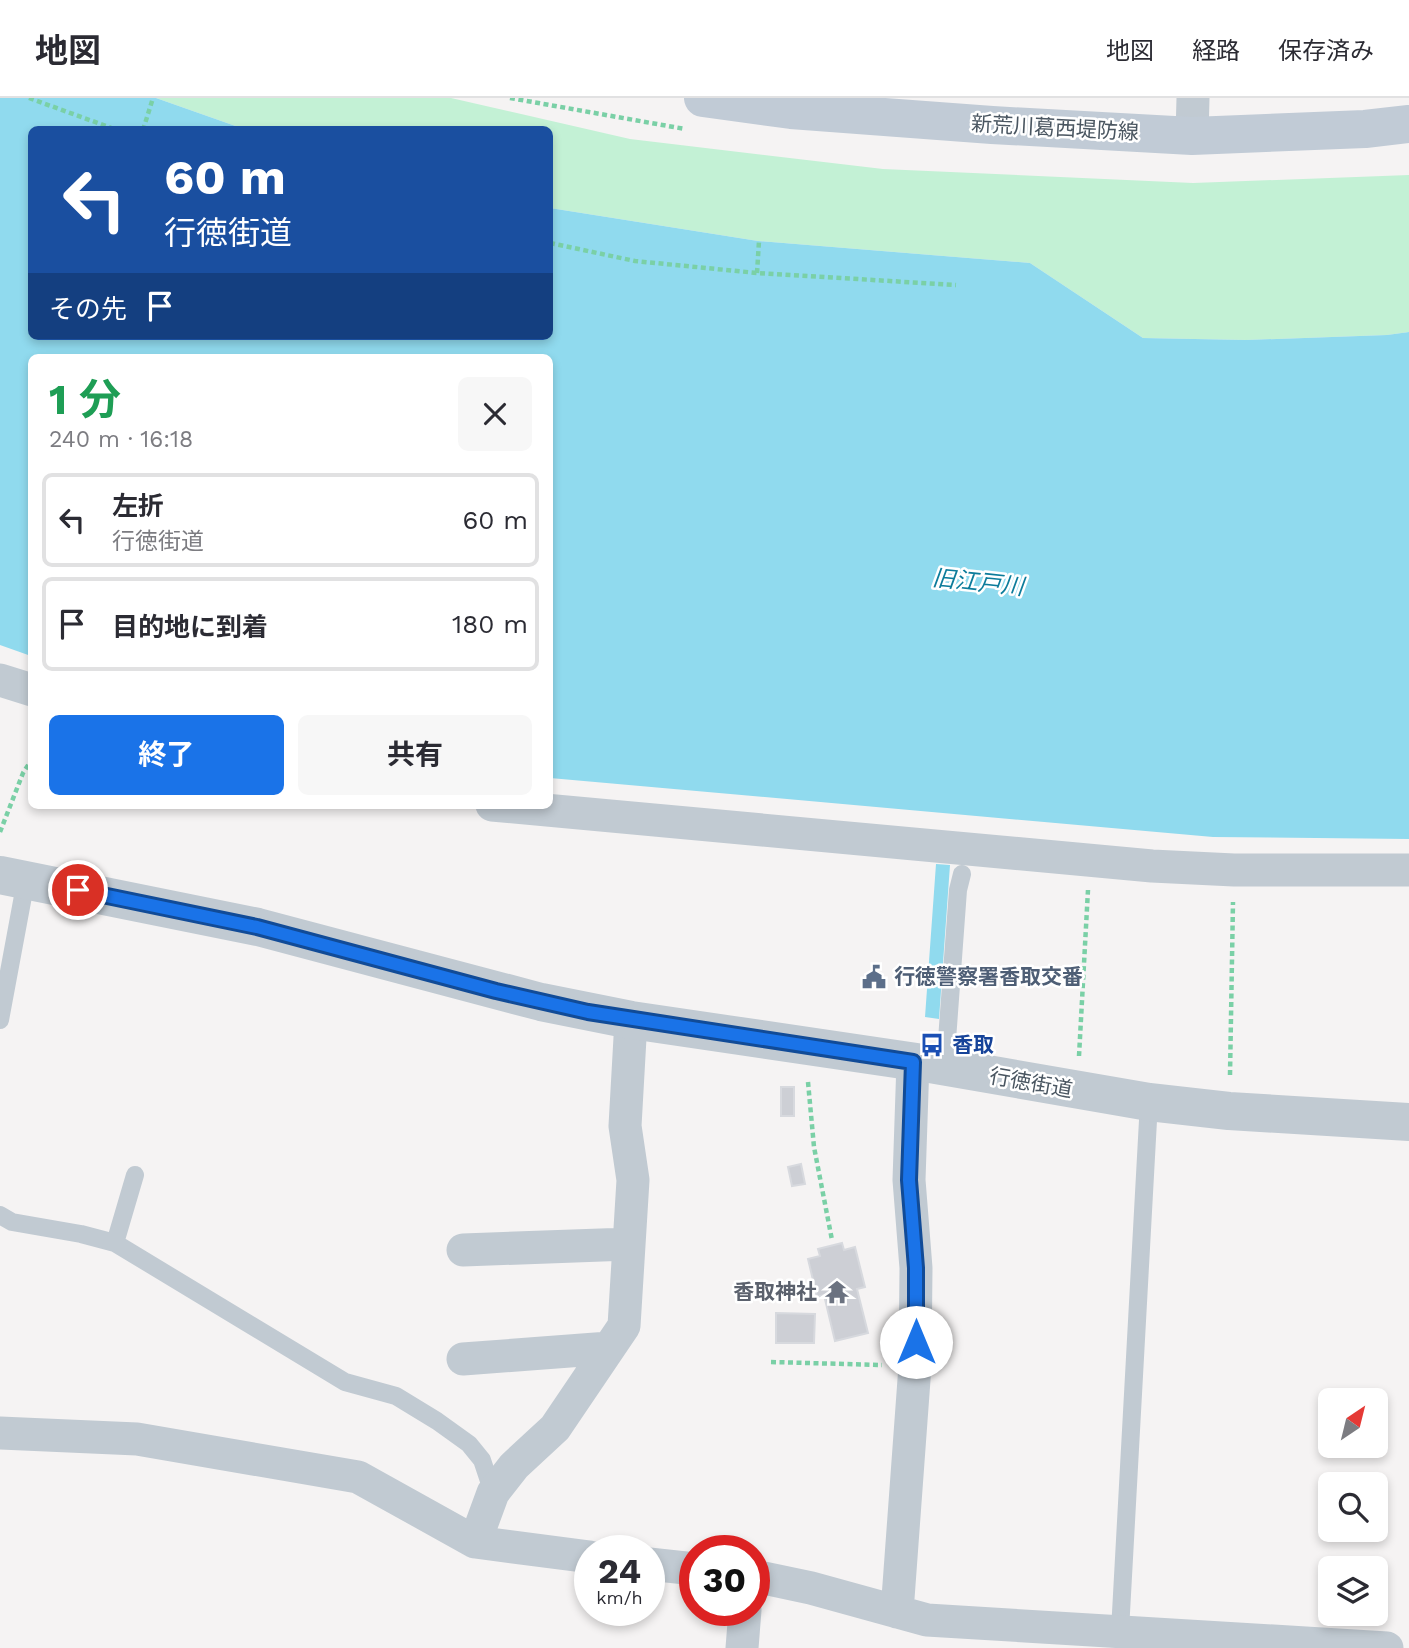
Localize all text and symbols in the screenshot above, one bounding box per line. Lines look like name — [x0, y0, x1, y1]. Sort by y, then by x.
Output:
text: 地図 — [35, 31, 101, 70]
text: 地図 — [1106, 37, 1154, 65]
text: 経路 — [1192, 37, 1240, 65]
text: 保存済み — [1278, 37, 1374, 65]
street label: 新荒川葛西堤防線 — [970, 111, 1140, 144]
text: 60 m — [164, 148, 286, 206]
icon: left — [49, 154, 140, 245]
text: 行徳街道 — [164, 214, 292, 252]
icon: arrive — [141, 287, 179, 325]
text: その先 — [49, 294, 127, 324]
text: 1 分 — [49, 375, 121, 424]
button: close — [458, 377, 532, 451]
text: 240 m · 16:18 — [49, 426, 193, 453]
text: 左折 — [112, 491, 164, 521]
icon: left — [53, 501, 91, 539]
text: 60 m — [462, 505, 528, 535]
text: 行徳街道 — [112, 528, 204, 555]
water label: 旧江戸川 — [931, 564, 1028, 601]
icon: arrive — [53, 605, 91, 643]
text: 180 m — [452, 609, 528, 639]
text: 目的地に到着 — [112, 612, 268, 642]
button: 終了 — [49, 715, 284, 795]
button: 共有 — [298, 715, 532, 795]
pin — [48, 860, 108, 920]
icon: arrive — [59, 871, 97, 909]
public building icon: 行徳警察署香取交番 — [860, 963, 888, 991]
place label: 行徳警察署香取交番 — [894, 964, 1083, 989]
bus stop icon: 香取 — [918, 1031, 946, 1059]
place label: 香取 — [952, 1032, 994, 1057]
street label: 行徳街道 — [988, 1063, 1075, 1102]
temple icon: 香取神社 — [823, 1278, 851, 1306]
place label: 香取神社 — [733, 1279, 817, 1304]
position arrow — [879, 1305, 953, 1379]
north arrow — [1318, 1388, 1388, 1458]
map controls — [1318, 1388, 1388, 1626]
button: search — [1318, 1472, 1388, 1542]
speed limit sign: 30 — [679, 1535, 770, 1626]
text: 24 — [598, 1550, 641, 1592]
button: layers — [1318, 1556, 1388, 1626]
text: km/h — [596, 1587, 643, 1608]

